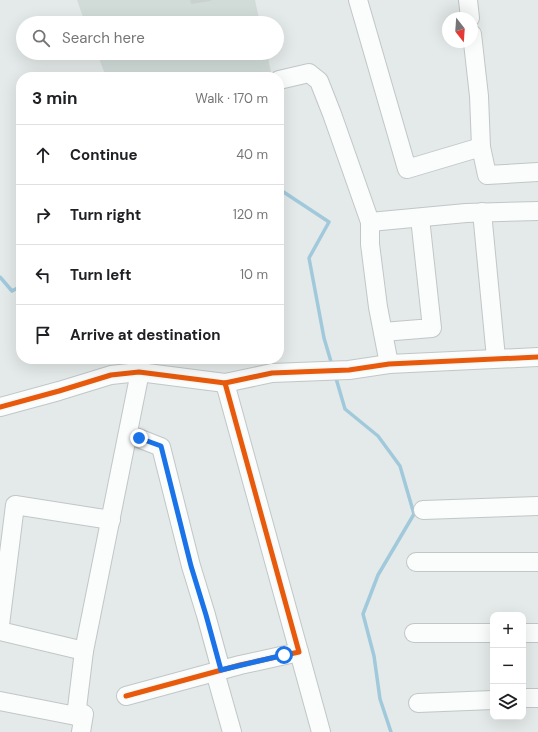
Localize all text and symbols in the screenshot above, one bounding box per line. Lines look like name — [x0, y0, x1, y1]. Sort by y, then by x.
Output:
north arrow — [442, 12, 478, 48]
search box — [16, 16, 284, 60]
icon: search — [30, 27, 52, 49]
text: Search here — [62, 28, 145, 48]
text: 3 min — [32, 87, 77, 109]
text: Walk · 170 m — [195, 90, 268, 107]
icon: ahead — [32, 144, 54, 166]
text: Continue — [70, 145, 138, 165]
text: 40 m — [236, 146, 268, 163]
icon: right — [32, 204, 54, 226]
text: Turn right — [70, 205, 141, 225]
text: 120 m — [233, 206, 268, 223]
icon: left — [32, 264, 54, 286]
text: Turn left — [70, 265, 131, 285]
text: 10 m — [240, 266, 268, 283]
icon: arrive — [32, 324, 54, 346]
text: Arrive at destination — [70, 325, 221, 345]
route end — [130, 429, 148, 447]
map controls — [490, 612, 526, 720]
button: + — [490, 612, 526, 648]
route start — [275, 646, 293, 664]
button: − — [490, 648, 526, 684]
button: layers — [490, 684, 526, 720]

